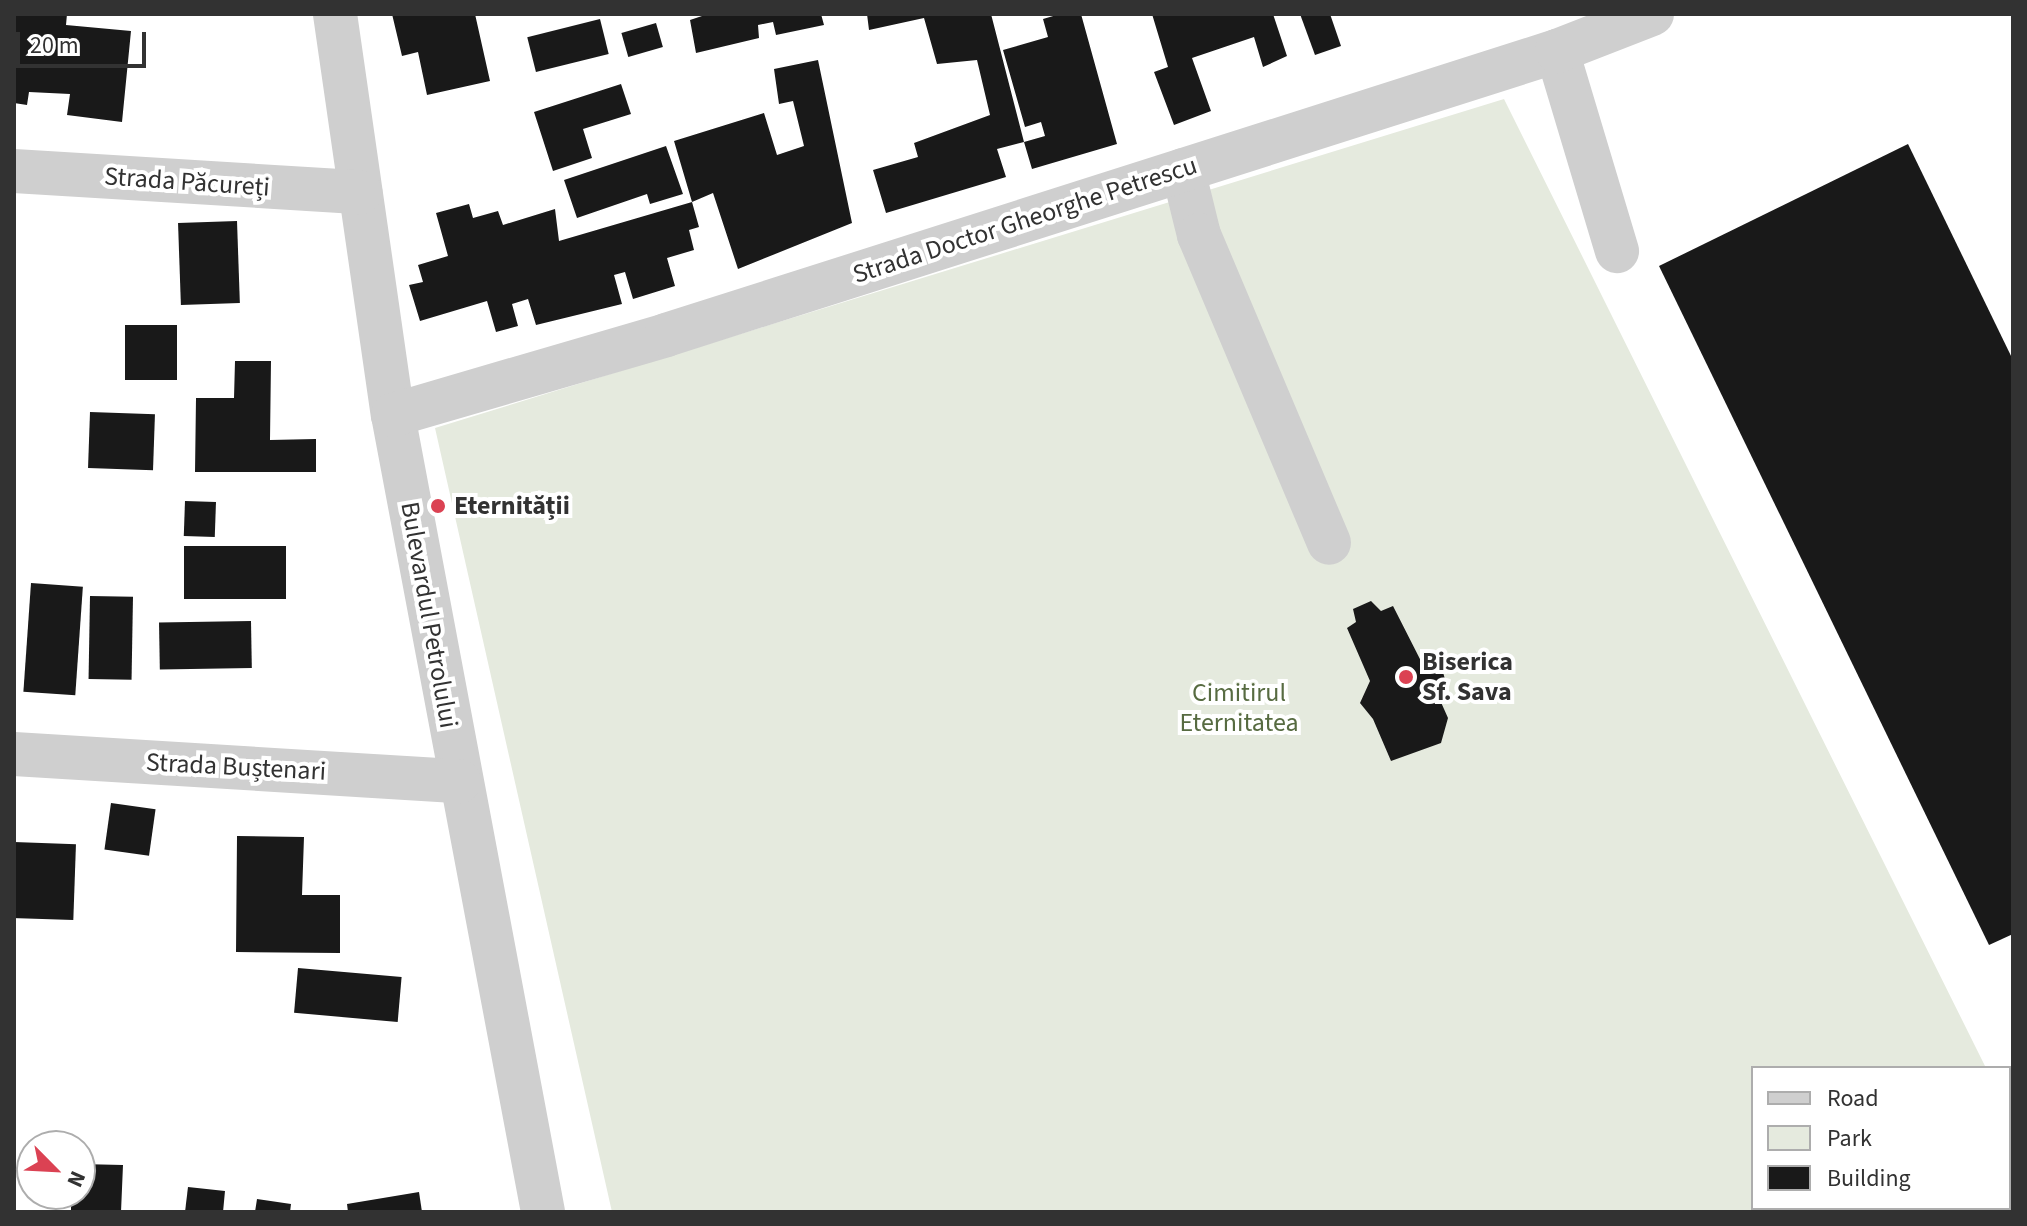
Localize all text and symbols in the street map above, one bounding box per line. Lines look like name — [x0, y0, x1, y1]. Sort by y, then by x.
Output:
scale bar — [20, 16, 150, 66]
text: 20 m — [30, 28, 79, 63]
street label: Strada Doctor Gheorghe Petrescu — [849, 150, 1201, 290]
street label: Strada Păcureți — [103, 161, 271, 203]
place label: Eternității — [454, 490, 570, 522]
marker: Eternității — [429, 497, 447, 515]
street label: Bulevardul Petrolului — [394, 499, 464, 731]
place label: Biserica Sf. Sava — [1422, 646, 1513, 708]
marker: Biserica Sf. Sava — [1397, 668, 1415, 686]
park label: Cimitirul Eternitatea — [1179, 677, 1299, 738]
street label: Strada Buștenari — [145, 747, 327, 787]
legend — [1751, 1066, 2011, 1210]
text: Road — [1827, 1081, 1879, 1116]
text: Park — [1827, 1121, 1872, 1156]
north arrow — [16, 1130, 96, 1210]
text: Building — [1827, 1161, 1911, 1196]
text: N — [59, 1166, 94, 1192]

